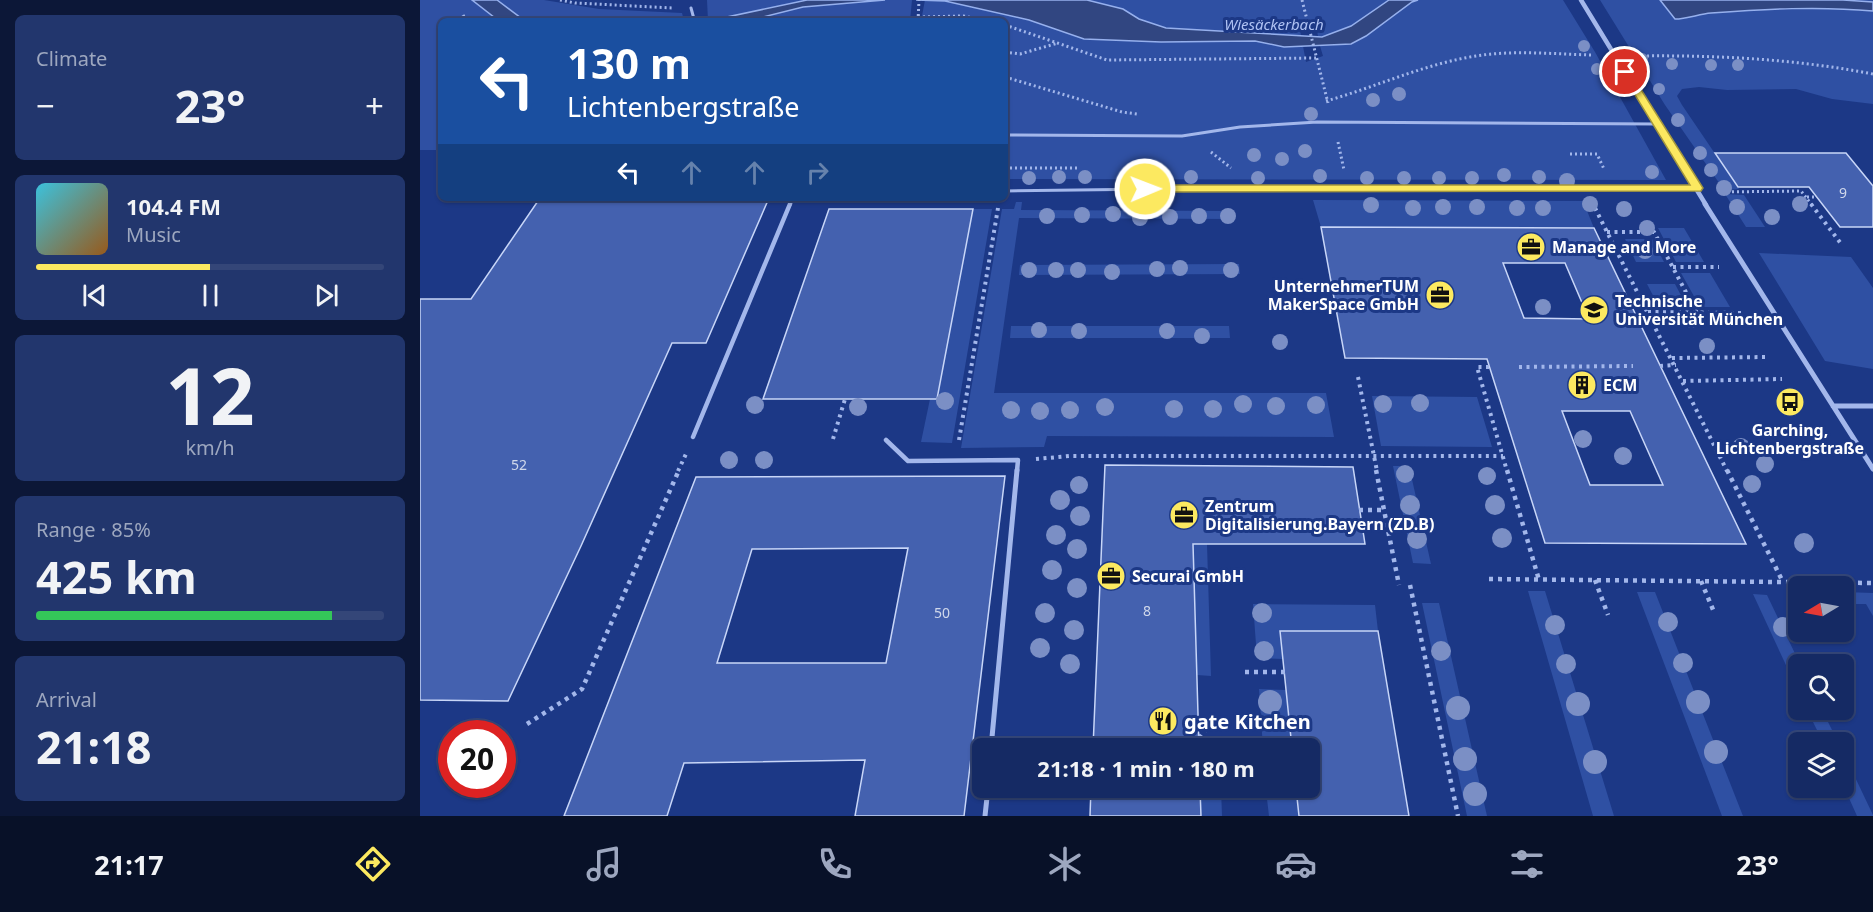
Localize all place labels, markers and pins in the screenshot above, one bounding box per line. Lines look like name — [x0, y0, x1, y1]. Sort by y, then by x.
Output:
pin — [1599, 46, 1650, 97]
office icon: Manage and More — [1515, 231, 1547, 263]
place label: Manage and More — [1552, 236, 1696, 258]
place label: UnternehmerTUM MakerSpace GmbH — [1268, 275, 1419, 315]
office icon: UnternehmerTUM MakerSpace GmbH — [1424, 279, 1456, 311]
place label: Technische Universität München — [1615, 290, 1783, 330]
school or university icon: Technische Universität München — [1578, 294, 1610, 326]
building icon: ECM — [1566, 369, 1598, 401]
place label: ECM — [1603, 374, 1637, 396]
bus stop icon: Garching, Lichtenbergstraße — [1774, 386, 1806, 418]
place label: Garching, Lichtenbergstraße — [1716, 419, 1864, 459]
place label: Zentrum Digitalisierung.Bayern (ZD.B) — [1205, 495, 1434, 535]
office icon: Zentrum Digitalisierung.Bayern (ZD.B) — [1168, 499, 1200, 531]
office icon: Securai GmbH — [1095, 560, 1127, 592]
place label: Securai GmbH — [1132, 565, 1244, 587]
restaurant icon: gate Kitchen — [1147, 705, 1179, 737]
place label: gate Kitchen — [1184, 708, 1311, 735]

